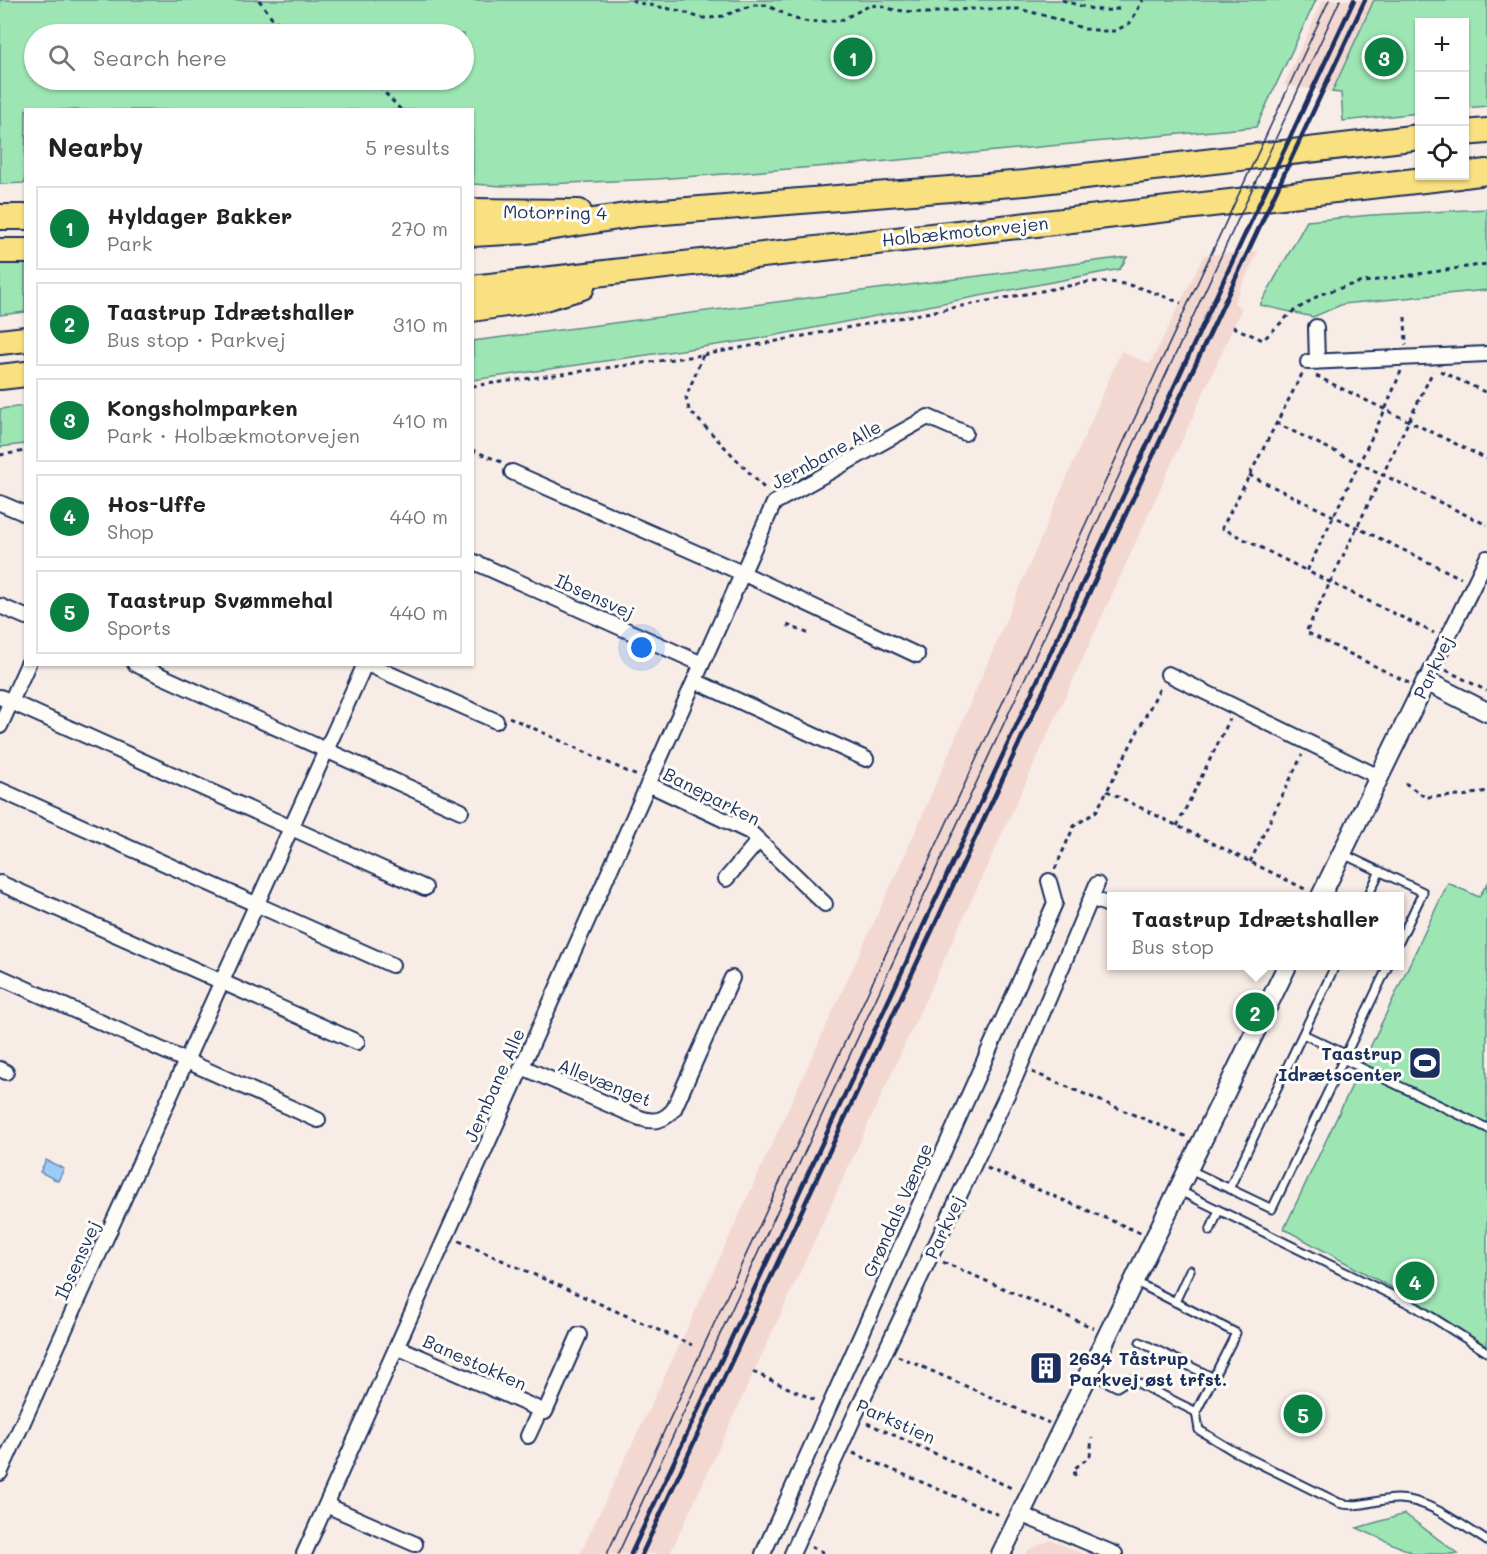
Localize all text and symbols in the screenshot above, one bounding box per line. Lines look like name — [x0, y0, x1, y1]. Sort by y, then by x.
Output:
map controls — [1415, 18, 1469, 180]
button: + — [1415, 18, 1469, 72]
search box — [24, 24, 474, 90]
pin: 1 — [834, 34, 872, 80]
pin: 3 — [1364, 34, 1404, 80]
icon: search — [45, 41, 78, 74]
text: Search here — [93, 43, 227, 72]
button: − — [1415, 72, 1469, 126]
button: locate — [1415, 126, 1469, 180]
text: Nearby — [48, 130, 143, 164]
text: 5 results — [365, 134, 450, 160]
street label: Motorring 4 — [503, 199, 608, 225]
text: Hyldager Bakker — [107, 201, 292, 230]
street label: Holbækmotorvejen — [881, 210, 1049, 252]
text: 1 — [65, 215, 74, 241]
text: 270 m — [391, 215, 448, 241]
text: Park — [107, 230, 152, 256]
text: Taastrup Idrætshaller — [107, 297, 355, 326]
text: 2 — [64, 311, 75, 337]
text: 310 m — [393, 311, 448, 337]
text: Bus stop · Parkvej — [107, 326, 286, 352]
text: Kongsholmparken — [107, 393, 298, 422]
text: 3 — [64, 407, 76, 433]
text: 410 m — [393, 407, 448, 433]
street label: Jernbane Alle — [767, 414, 885, 494]
text: Park · Holbækmotorvejen — [107, 422, 360, 448]
text: Hos-Uffe — [107, 489, 206, 518]
text: 4 — [63, 503, 76, 529]
text: 440 m — [390, 503, 448, 529]
text: Shop — [107, 518, 154, 544]
street label: Ibsensvej — [551, 568, 639, 624]
text: Taastrup Svømmehal — [107, 585, 333, 614]
text: 5 — [64, 599, 75, 625]
text: 440 m — [390, 599, 448, 625]
text: Sports — [107, 614, 171, 640]
street label: Parkvej — [1407, 631, 1459, 703]
your location — [627, 633, 656, 662]
street label: Baneparken — [660, 761, 764, 831]
popup — [1107, 892, 1404, 970]
text: Taastrup Idrætshaller — [1132, 904, 1379, 933]
text: Bus stop — [1132, 933, 1214, 959]
pin: 2 — [1236, 990, 1274, 1034]
street label: Jernbane Alle — [458, 1024, 530, 1146]
place label: Taastrup Idrætscenter — [1278, 1041, 1402, 1086]
sports icon: Taastrup Idrætscenter — [1407, 1045, 1443, 1081]
street label: Allevænget — [555, 1052, 655, 1112]
street label: Grøndals Vænge — [857, 1139, 937, 1281]
street label: Parkvej — [919, 1191, 969, 1263]
street label: Ibsensvej — [49, 1216, 105, 1304]
pin: 4 — [1396, 1258, 1434, 1304]
street label: Banestokken — [419, 1328, 531, 1396]
place label: 2634 Tåstrup Parkvej øst trfst. — [1069, 1346, 1227, 1391]
building icon: 2634 Tåstrup Parkvej øst trfst. — [1028, 1350, 1064, 1386]
pin: 5 — [1284, 1392, 1322, 1436]
street label: Parkstien — [853, 1393, 939, 1449]

